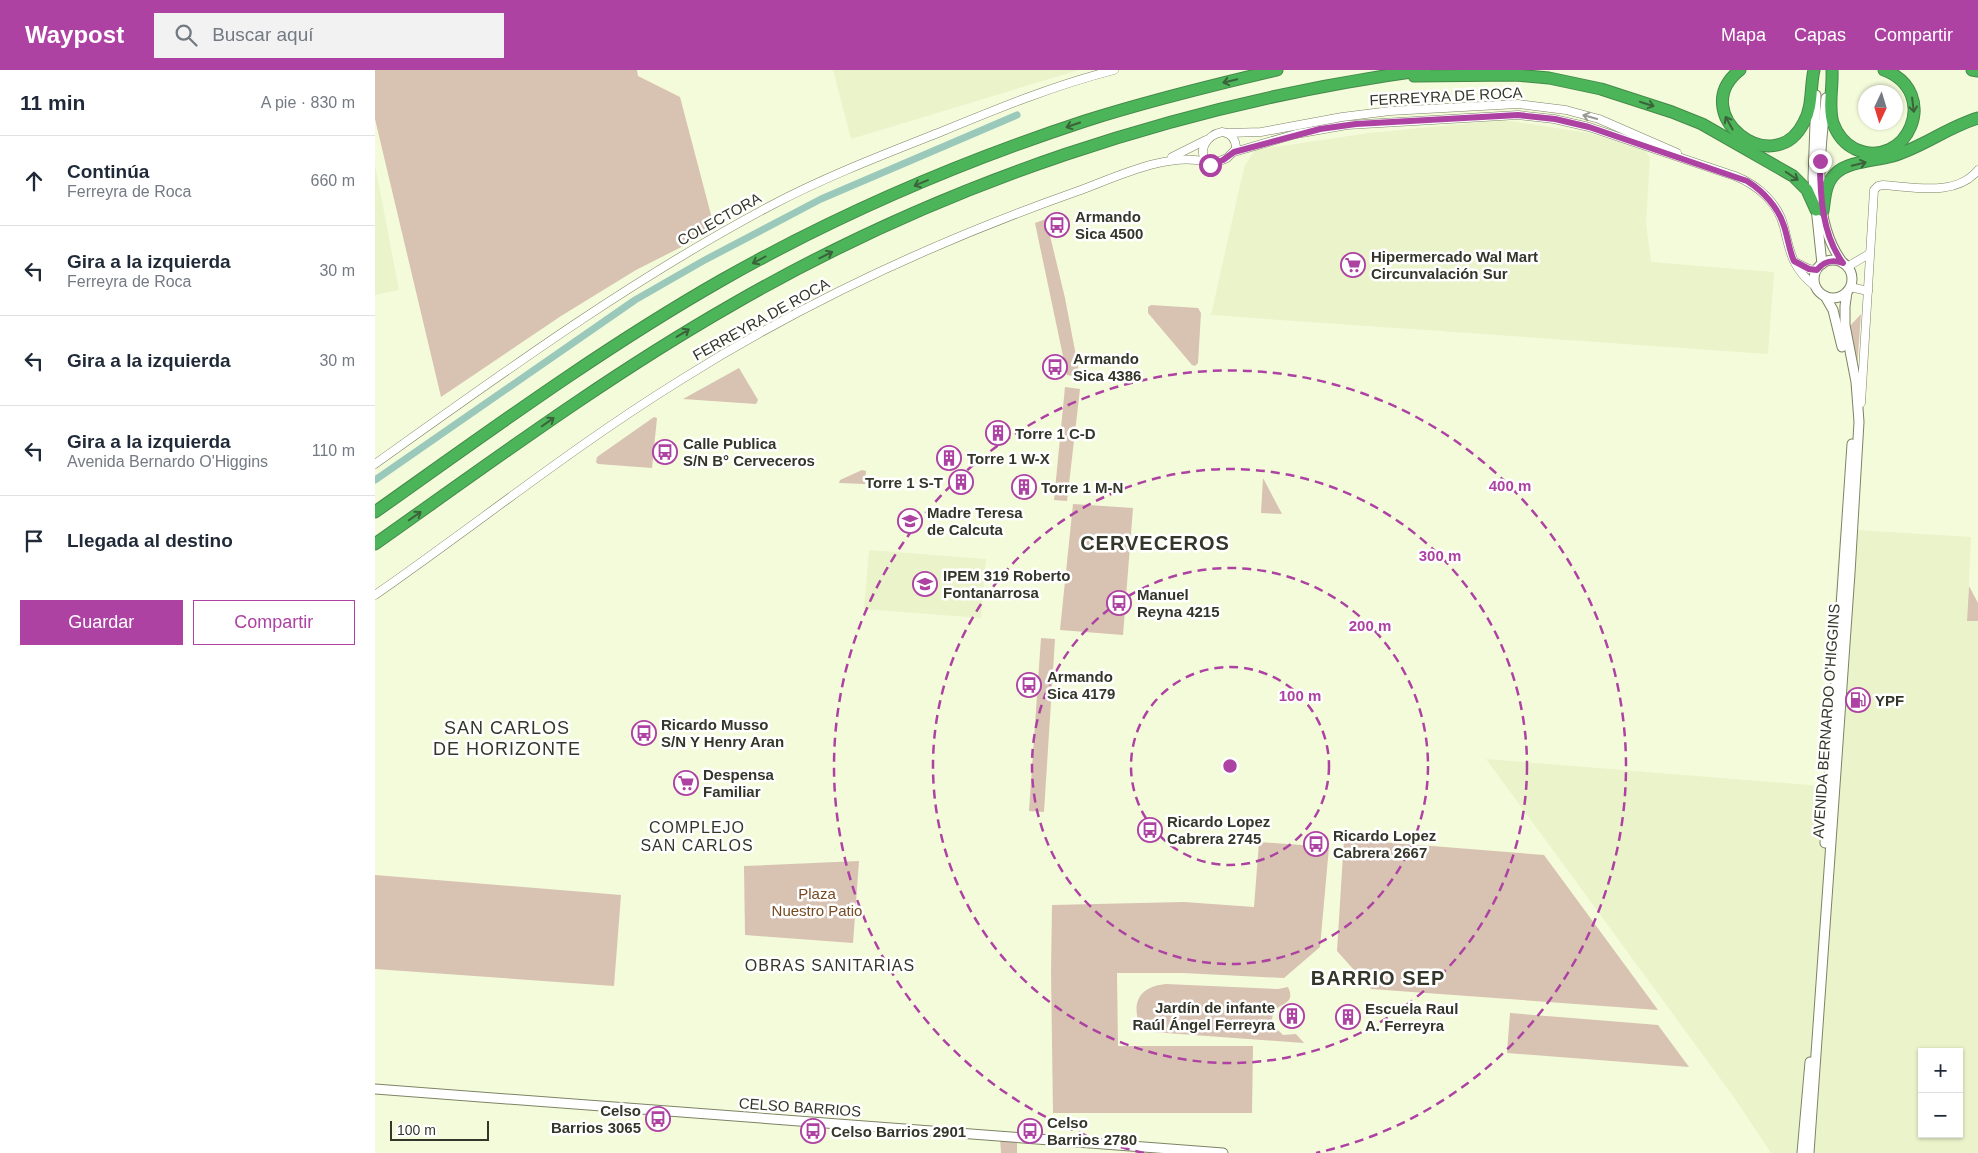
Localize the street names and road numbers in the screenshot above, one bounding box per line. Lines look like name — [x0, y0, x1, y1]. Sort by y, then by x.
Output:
street label: FERREYRA DE ROCA — [1369, 83, 1523, 109]
street label: COLECTORA — [674, 189, 764, 249]
street label: FERREYRA DE ROCA — [690, 274, 832, 364]
street label: AVENIDA BERNARDO O'HIGGINS — [1809, 603, 1843, 839]
street label: CELSO BARRIOS — [738, 1094, 862, 1120]

